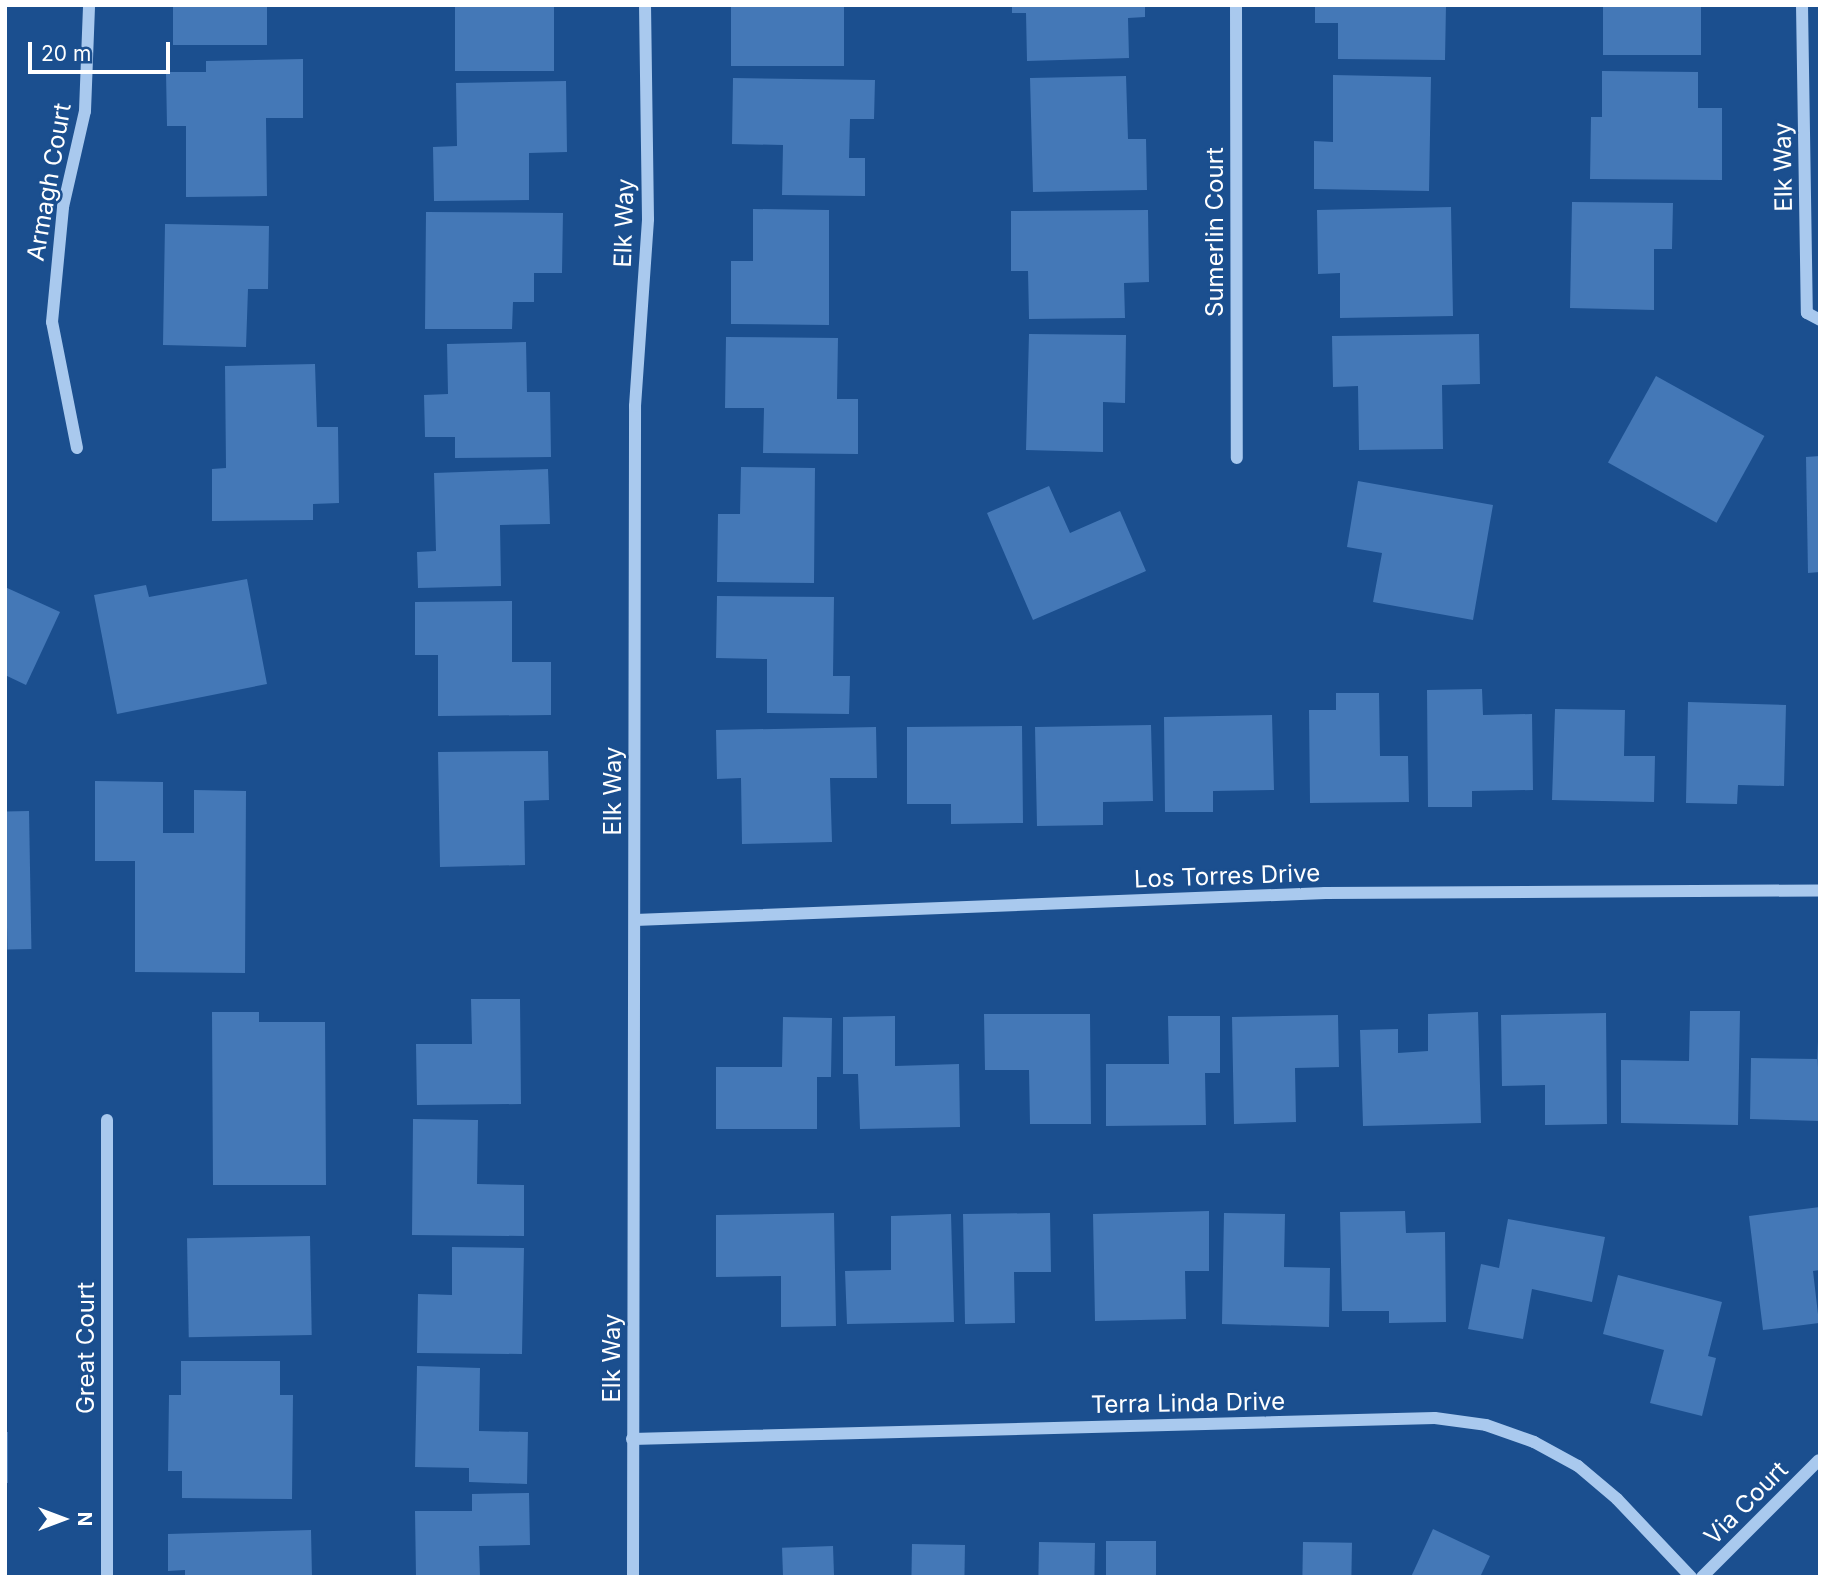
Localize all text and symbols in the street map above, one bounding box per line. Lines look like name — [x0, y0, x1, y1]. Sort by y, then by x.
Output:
scale bar — [32, 28, 173, 72]
text: 20 m — [41, 41, 91, 66]
street label: Armagh Court — [21, 101, 77, 263]
street label: Elk Way — [1768, 122, 1798, 212]
street label: Sumerlin Court — [1201, 147, 1229, 317]
street label: Elk Way — [608, 178, 640, 268]
street label: Elk Way — [599, 746, 627, 836]
street label: Los Torres Drive — [1133, 858, 1321, 894]
street label: Great Court — [72, 1282, 100, 1414]
street label: Elk Way — [598, 1313, 626, 1403]
street label: Terra Linda Drive — [1091, 1387, 1285, 1419]
street label: Via Court — [1698, 1455, 1794, 1551]
north arrow — [28, 1484, 98, 1554]
text: N — [73, 1512, 96, 1526]

